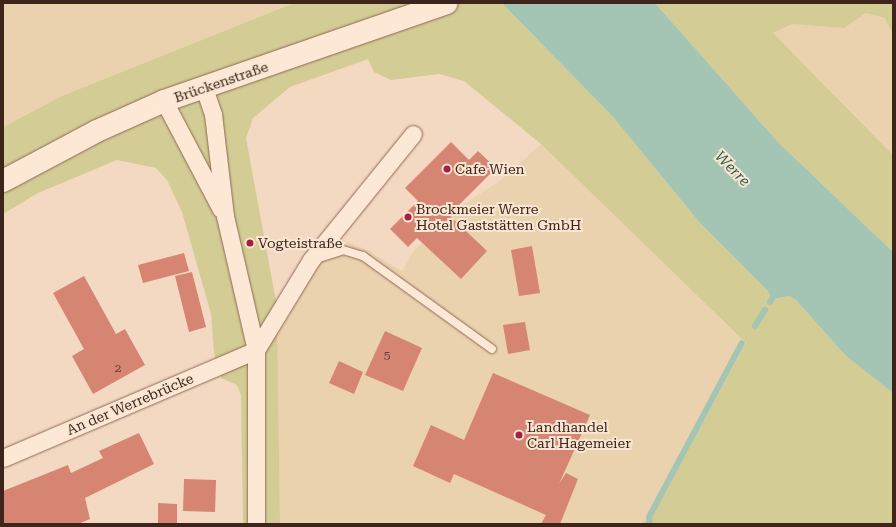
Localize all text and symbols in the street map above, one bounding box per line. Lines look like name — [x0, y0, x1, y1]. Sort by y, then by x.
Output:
street label: Brückenstraße — [172, 58, 270, 106]
water label: Werre — [711, 148, 753, 190]
place label: Cafe Wien — [455, 161, 525, 177]
marker: Cafe Wien — [442, 164, 452, 174]
place label: Brockmeier Werre Hotel Gaststätten GmbH — [416, 201, 581, 234]
marker: Brockmeier Werre Hotel Gaststätten GmbH — [403, 212, 413, 222]
place label: Vogteistraße — [258, 235, 343, 251]
marker: Vogteistraße — [245, 238, 255, 248]
house number: 5 — [384, 349, 390, 363]
house number: 2 — [115, 362, 121, 376]
street label: An der Werrebrücke — [64, 370, 196, 438]
place label: Landhandel Carl Hagemeier — [527, 419, 631, 452]
marker: Landhandel Carl Hagemeier — [514, 430, 524, 440]

